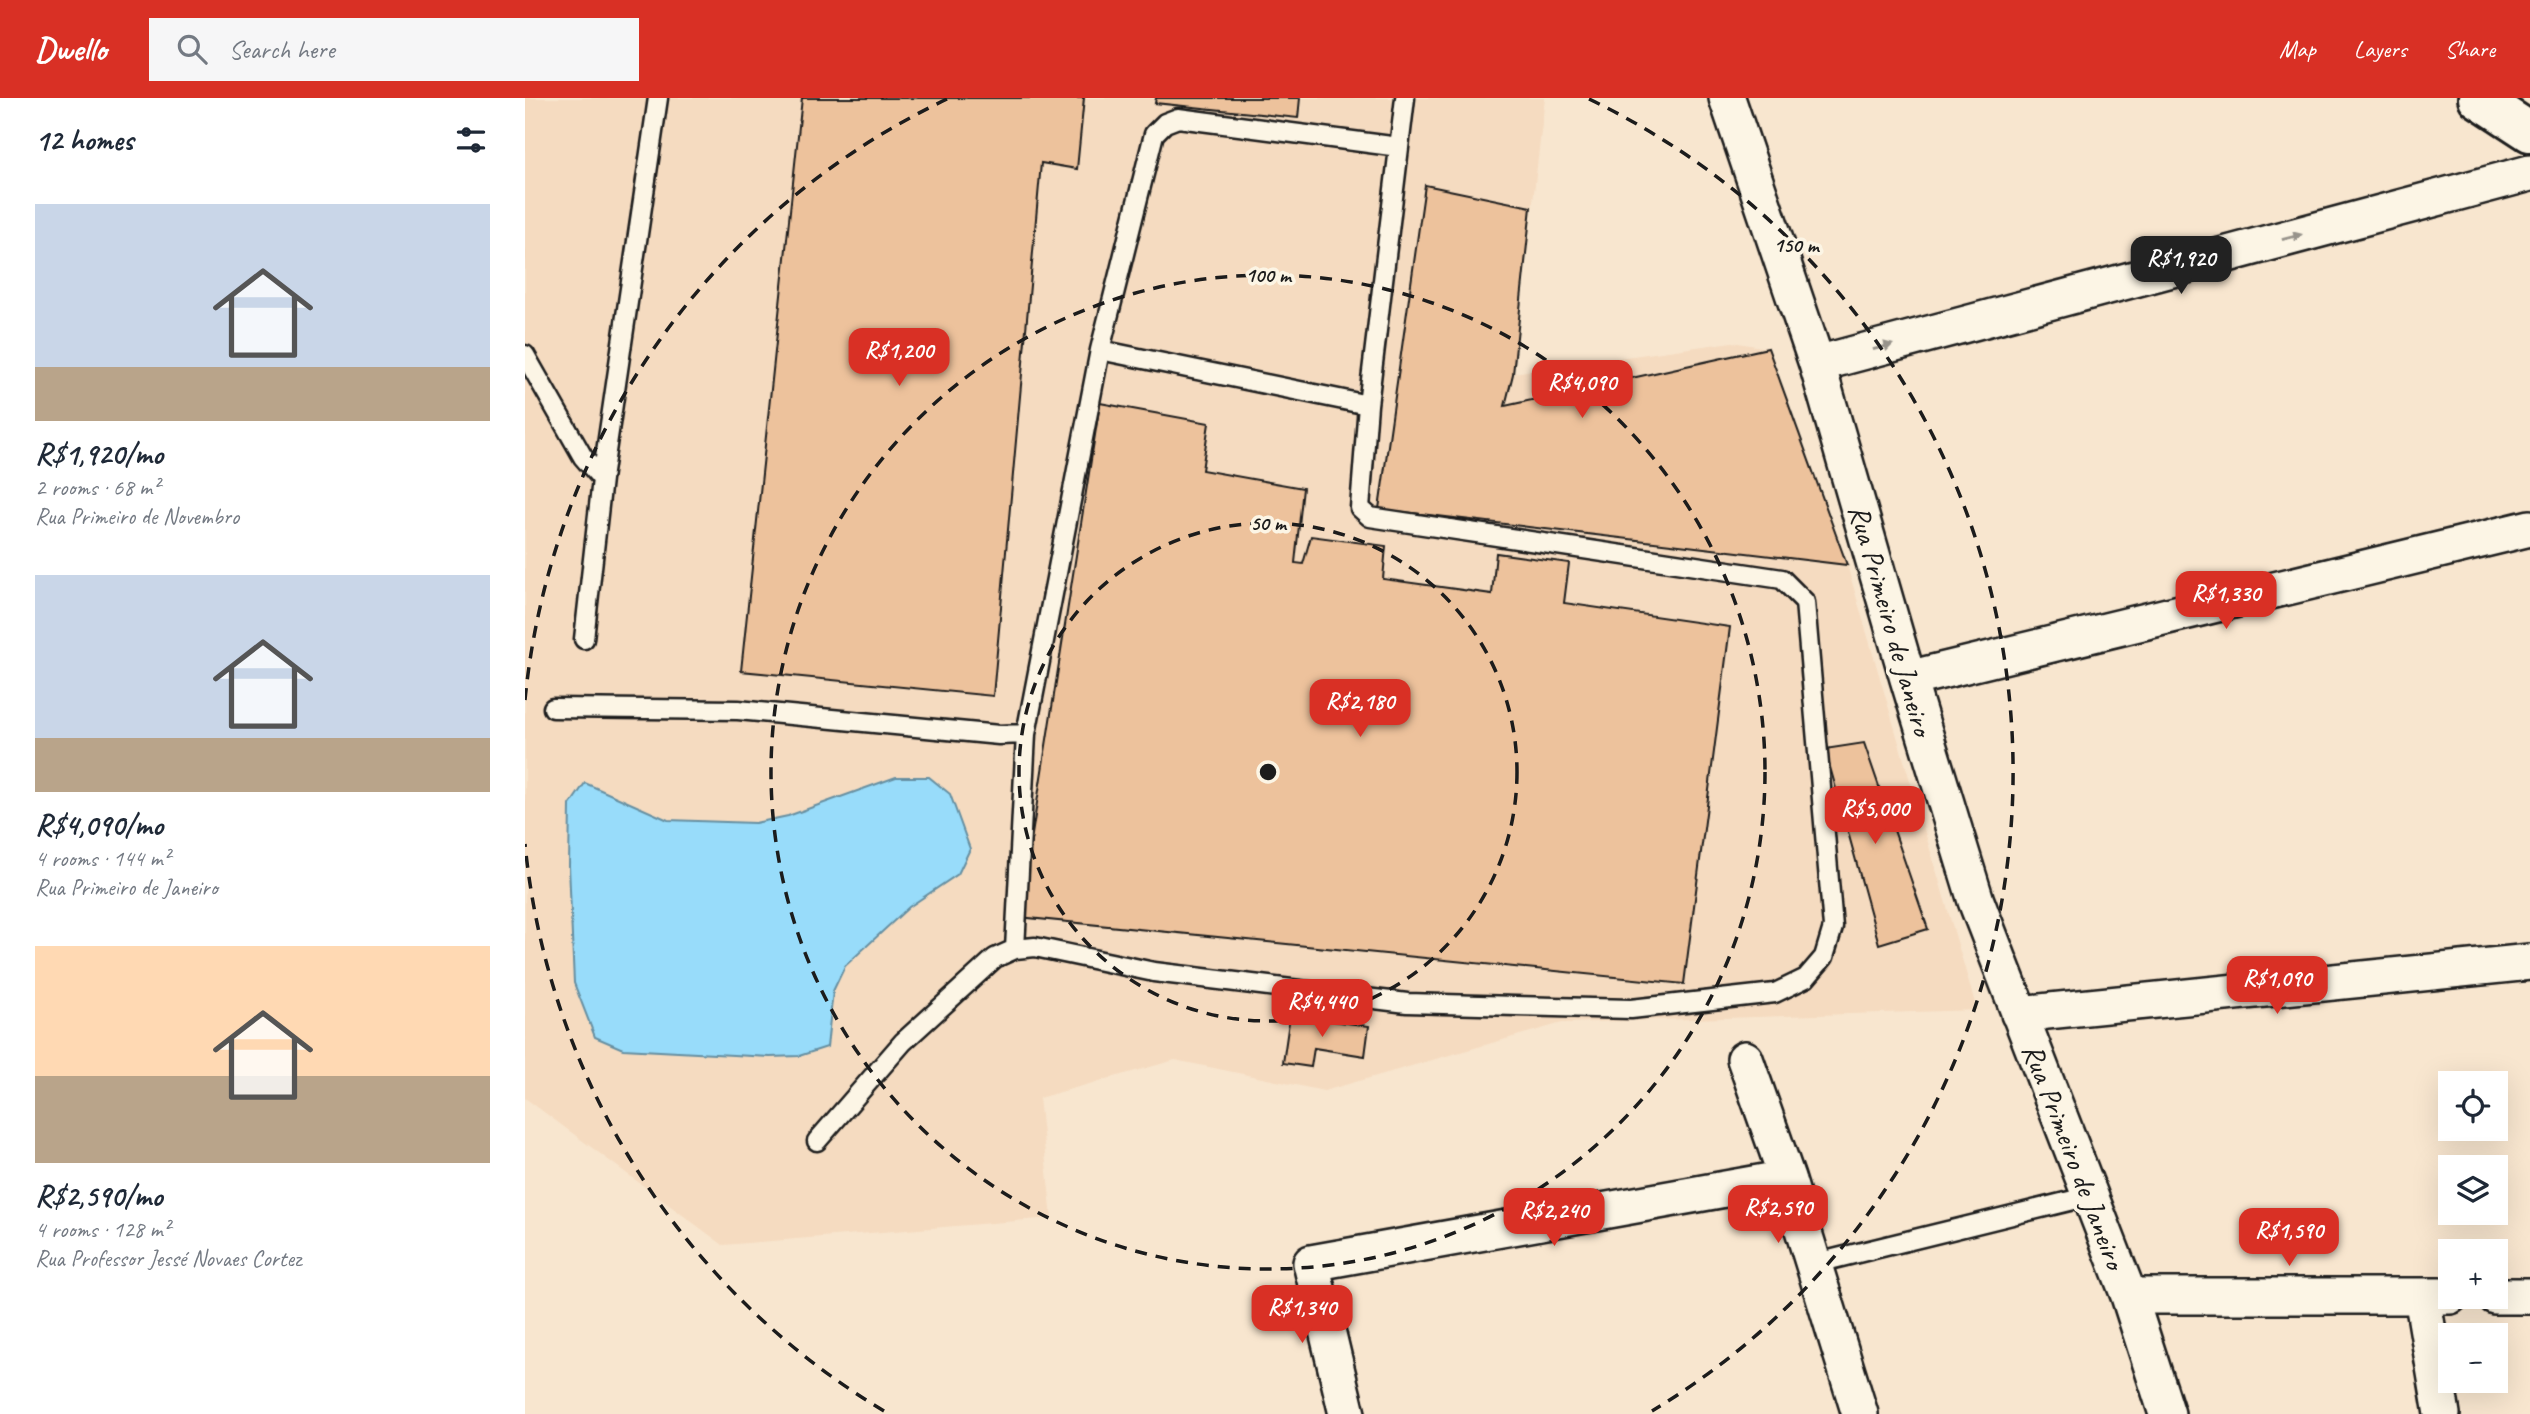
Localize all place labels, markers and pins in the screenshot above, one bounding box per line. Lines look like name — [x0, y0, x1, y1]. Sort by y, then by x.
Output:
pin: R$1,920 — [2116, 236, 2246, 296]
pin: R$1,200 — [834, 328, 964, 388]
pin: R$4,090 — [1517, 360, 1647, 420]
pin: R$1,330 — [2161, 572, 2291, 631]
pin: R$2,180 — [1295, 680, 1425, 739]
centre of rings — [1256, 760, 1280, 784]
pin: R$5,000 — [1810, 786, 1940, 846]
pin: R$1,090 — [2212, 956, 2342, 1016]
pin: R$4,440 — [1257, 979, 1387, 1039]
pin: R$2,590 — [1713, 1186, 1843, 1245]
pin: R$2,240 — [1489, 1188, 1619, 1248]
pin: R$1,590 — [2224, 1208, 2354, 1268]
pin: R$1,340 — [1237, 1286, 1367, 1345]

